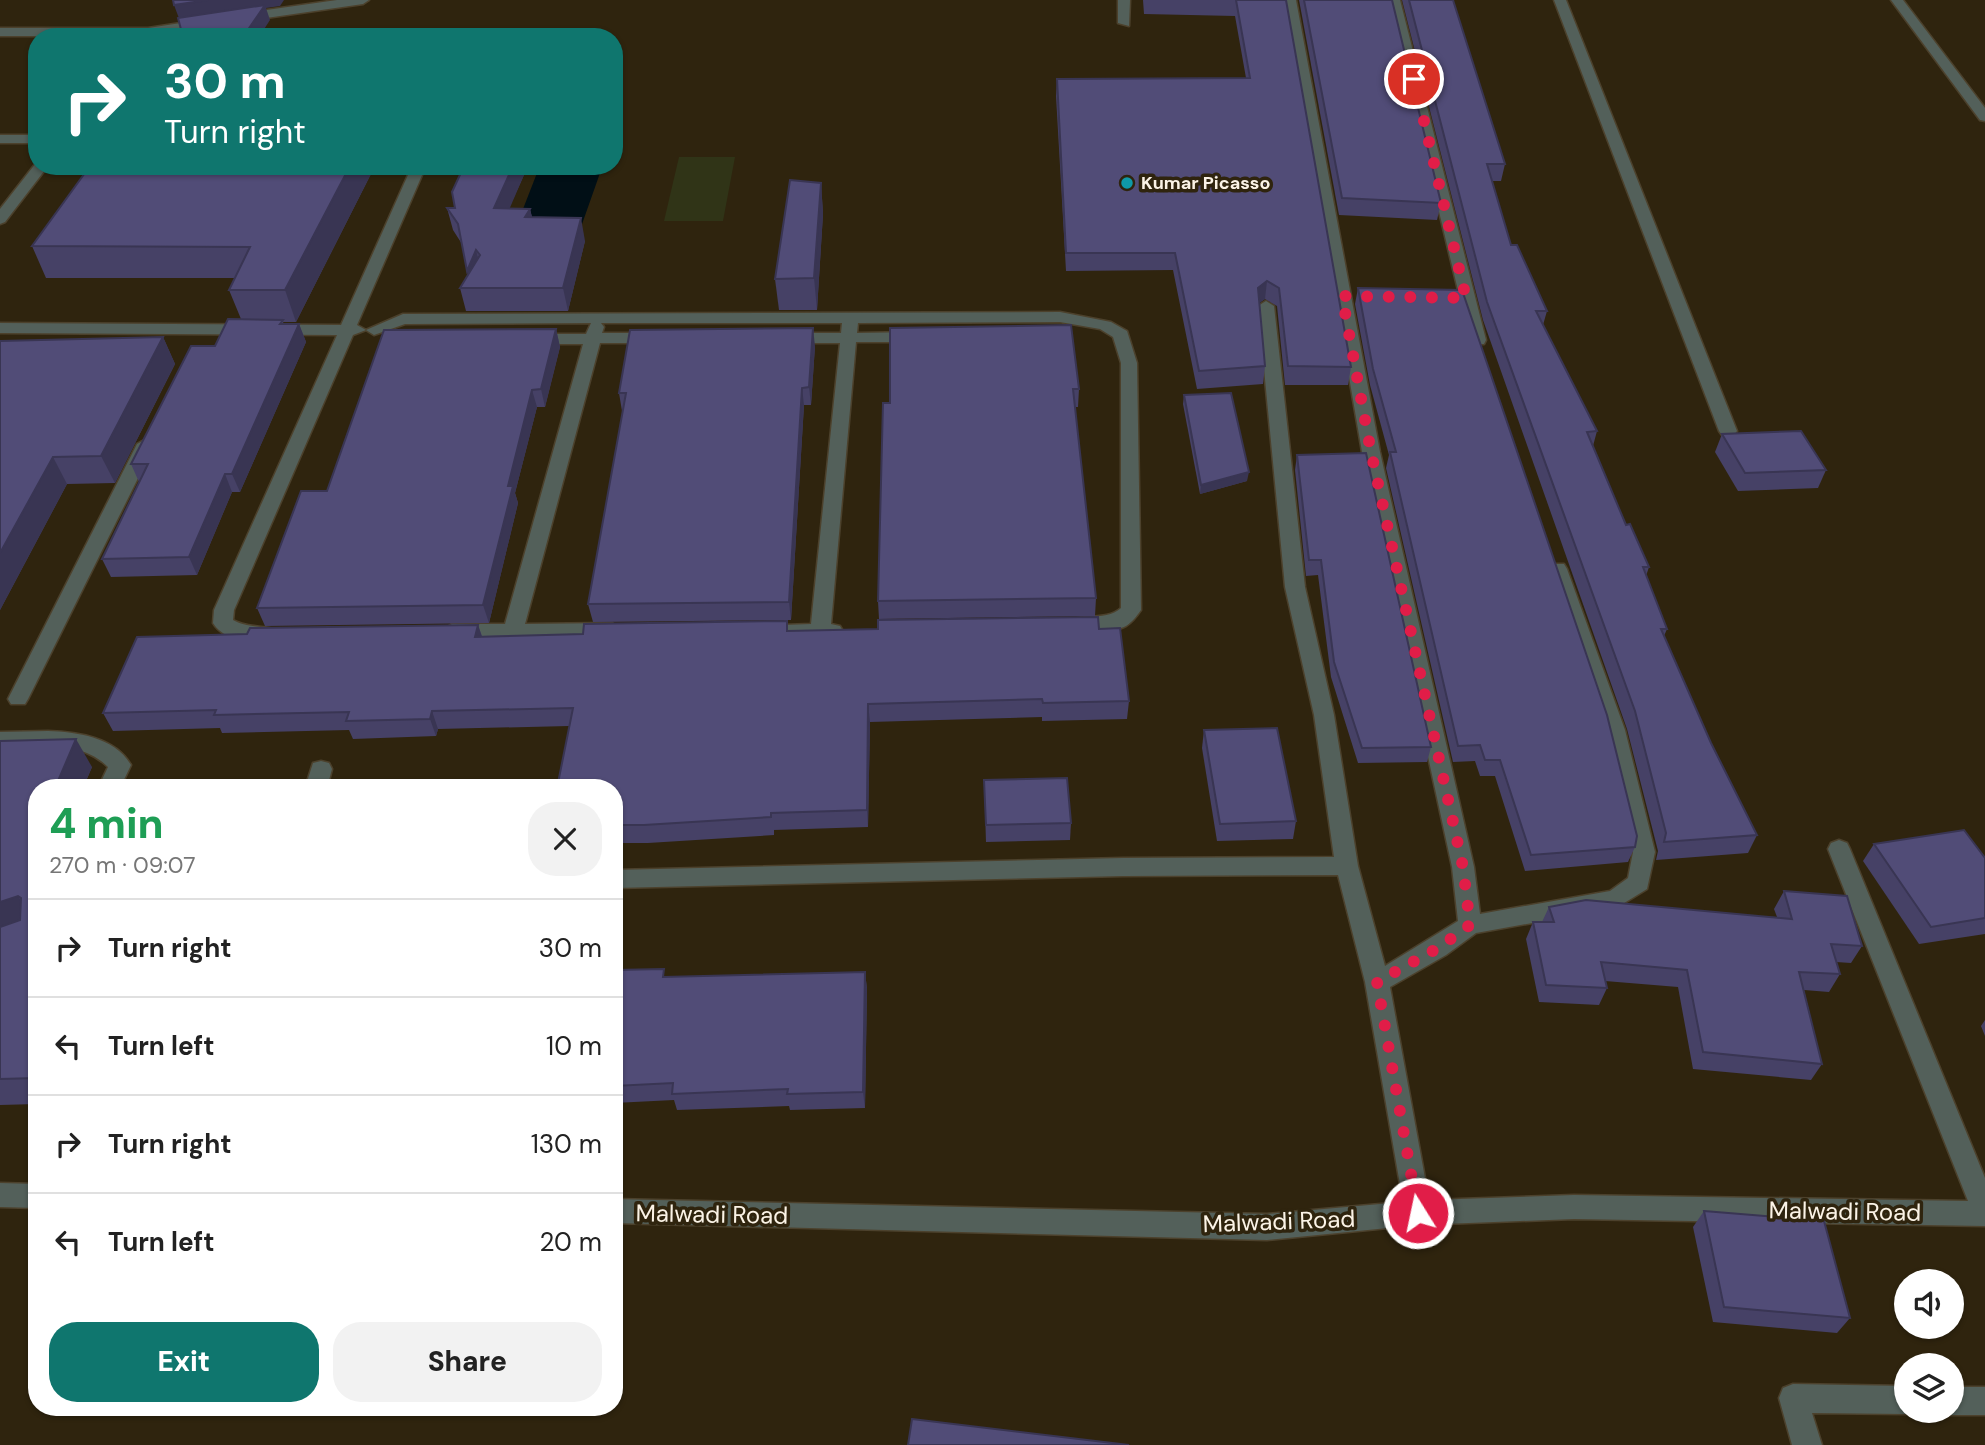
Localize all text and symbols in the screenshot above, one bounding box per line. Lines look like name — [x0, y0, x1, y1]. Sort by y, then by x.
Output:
text: 30 m — [164, 49, 286, 113]
pin — [1384, 49, 1444, 109]
icon: right — [49, 56, 140, 147]
icon: arrive — [1395, 60, 1433, 98]
text: Turn right — [164, 111, 306, 153]
place label: Kumar Picasso — [1141, 171, 1270, 195]
marker: Kumar Picasso — [1119, 175, 1135, 191]
text: 4 min — [49, 796, 164, 851]
button: close — [528, 802, 602, 876]
text: 270 m · 09:07 — [49, 850, 195, 880]
icon: right — [49, 929, 87, 967]
text: Turn right — [108, 931, 232, 965]
text: 30 m — [539, 931, 602, 965]
icon: left — [49, 1027, 87, 1065]
text: Turn left — [108, 1029, 215, 1063]
text: 10 m — [546, 1029, 602, 1063]
icon: right — [49, 1125, 87, 1163]
text: Turn right — [108, 1127, 232, 1161]
text: 130 m — [531, 1127, 602, 1161]
position arrow — [1381, 1176, 1455, 1250]
street label: Malwadi Road — [1768, 1194, 1922, 1228]
street label: Malwadi Road — [635, 1197, 789, 1231]
street label: Malwadi Road — [1202, 1203, 1356, 1239]
icon: left — [49, 1223, 87, 1261]
text: Turn left — [108, 1225, 215, 1259]
text: 20 m — [539, 1225, 602, 1259]
map controls — [1894, 1269, 1964, 1423]
button: sound — [1894, 1269, 1964, 1339]
button: Exit — [49, 1322, 319, 1402]
button: Share — [333, 1322, 602, 1402]
button: layers — [1894, 1353, 1964, 1423]

